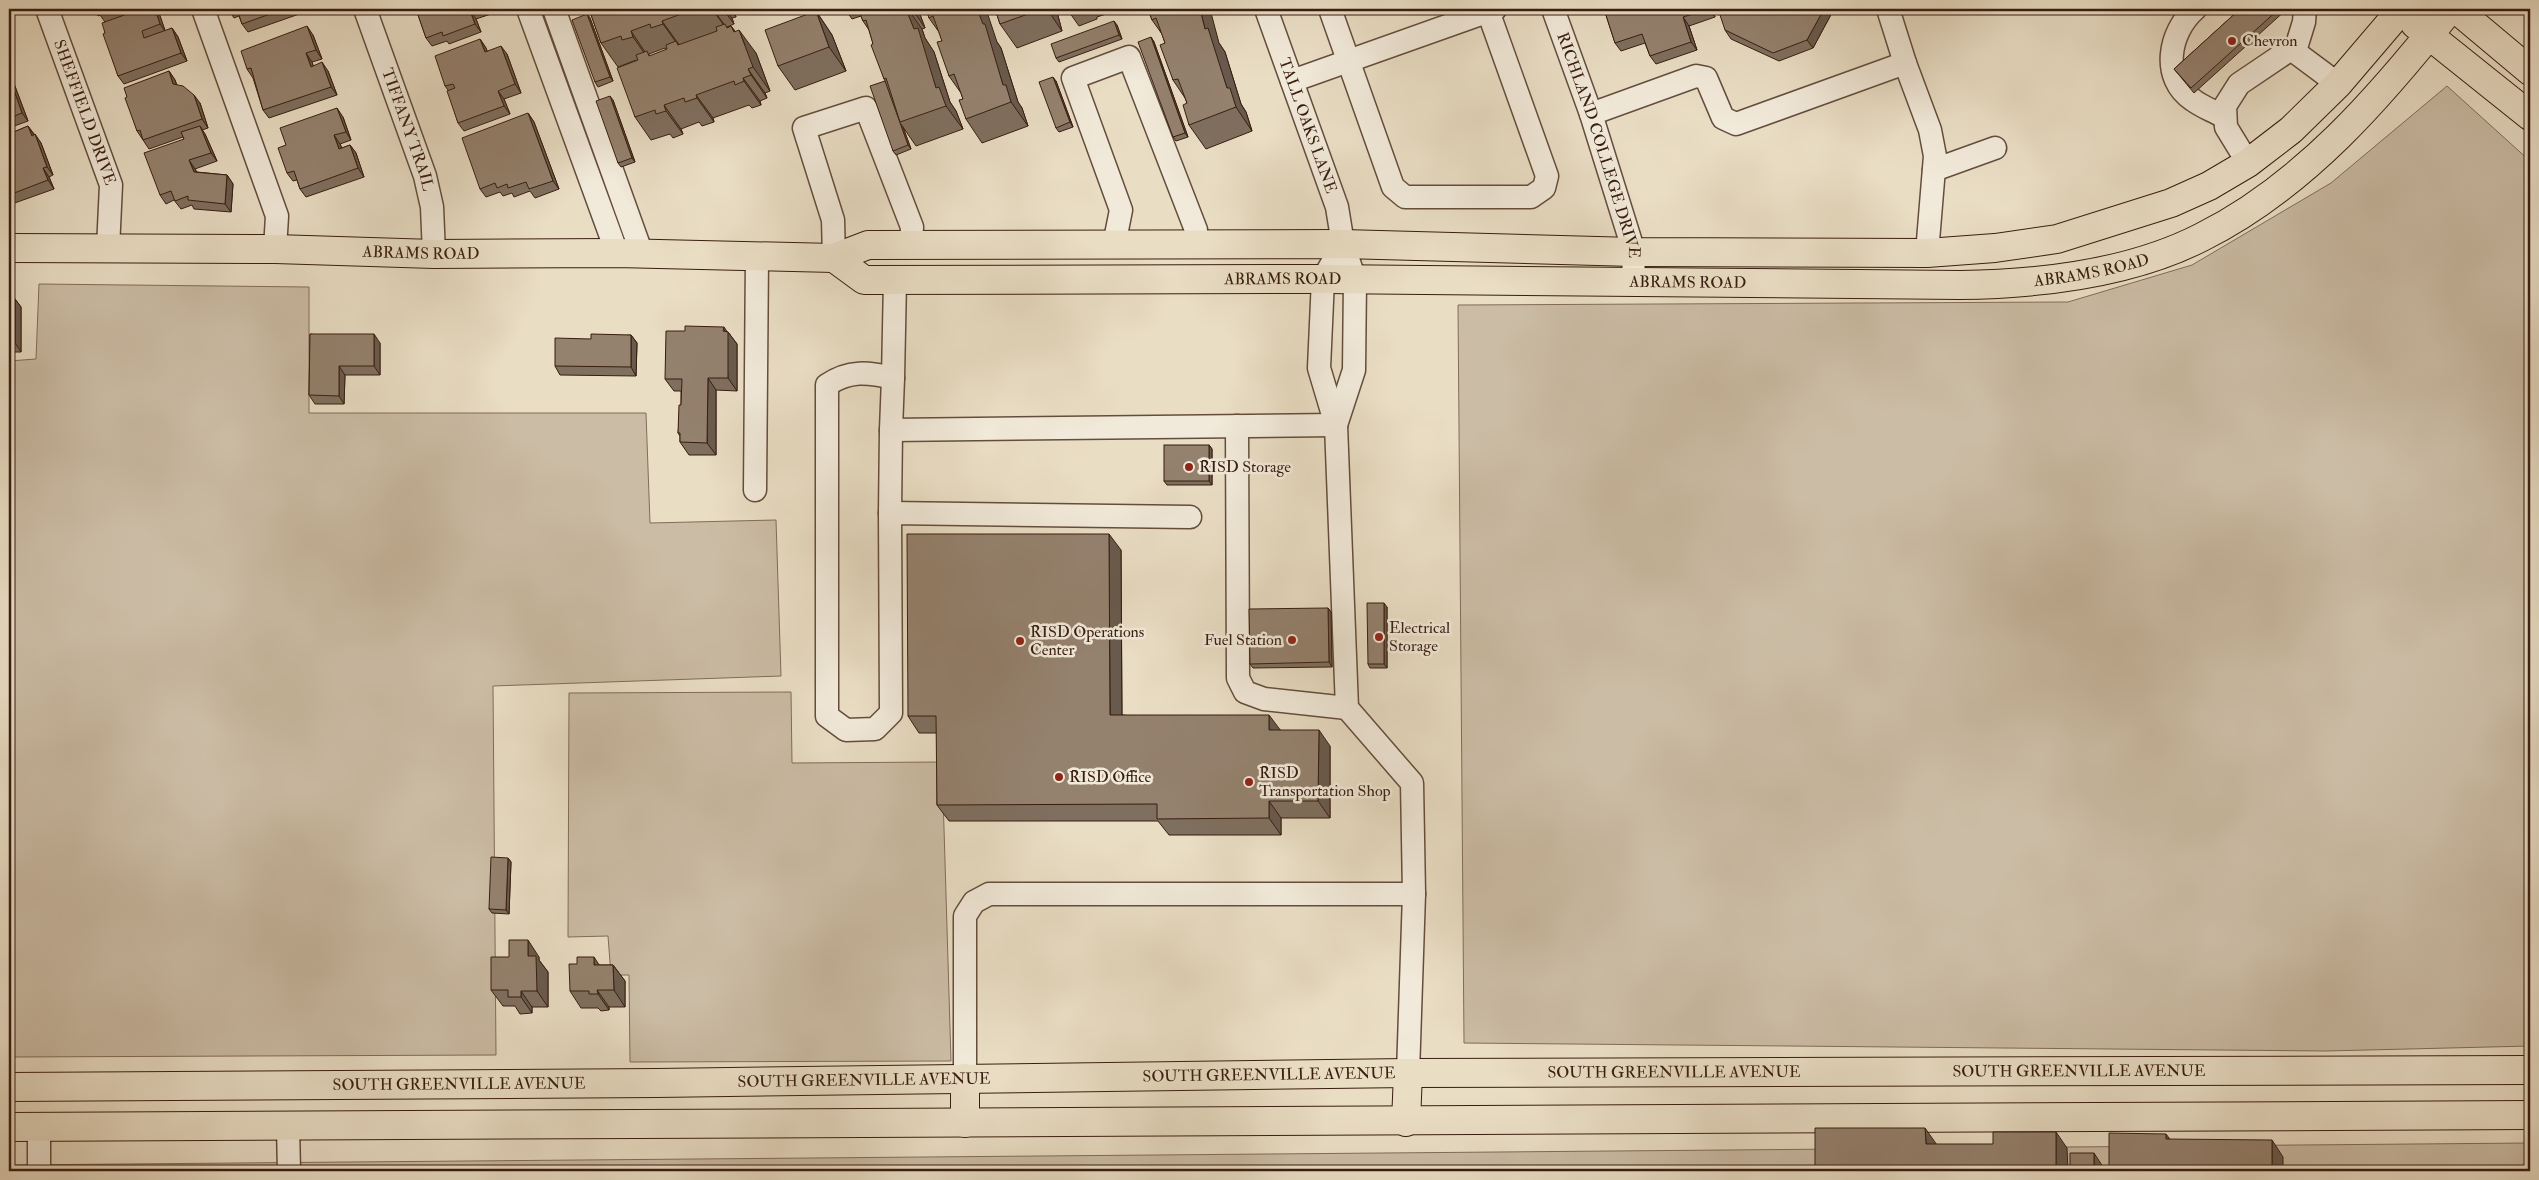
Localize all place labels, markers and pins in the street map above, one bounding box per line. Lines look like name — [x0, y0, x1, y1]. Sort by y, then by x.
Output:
place label: Chevron — [2242, 31, 2298, 51]
marker: Chevron — [2226, 35, 2238, 47]
place label: RISD Storage — [1199, 457, 1291, 477]
marker: RISD Storage — [1183, 461, 1195, 473]
place label: Electrical Storage — [1389, 618, 1450, 656]
place label: RISD Operations Center — [1030, 622, 1144, 660]
place label: Fuel Station — [1204, 630, 1282, 650]
marker: Electrical Storage — [1373, 631, 1385, 643]
marker: Fuel Station — [1286, 634, 1298, 646]
marker: RISD Operations Center — [1014, 635, 1026, 647]
place label: RISD Transportation Shop — [1259, 763, 1391, 802]
place label: RISD Office — [1069, 767, 1152, 787]
marker: RISD Office — [1053, 771, 1065, 783]
marker: RISD Transportation Shop — [1243, 776, 1255, 788]

